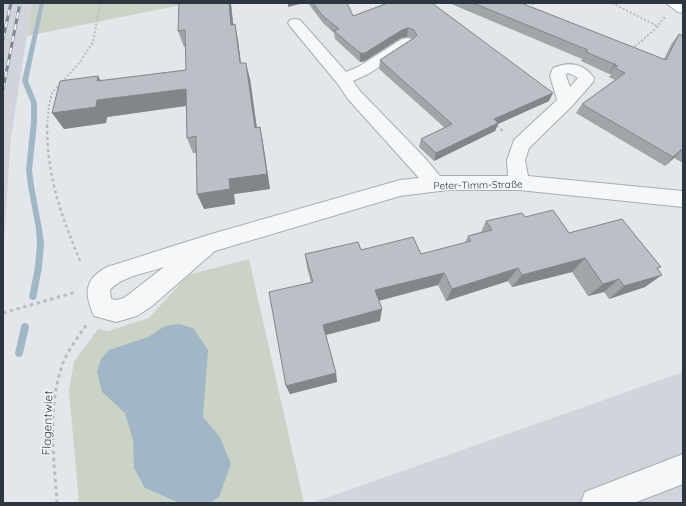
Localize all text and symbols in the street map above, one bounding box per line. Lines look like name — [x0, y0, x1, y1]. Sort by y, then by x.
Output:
street label: Peter-Timm-Straße — [433, 178, 523, 192]
street label: Flagentwiet — [38, 390, 56, 456]

